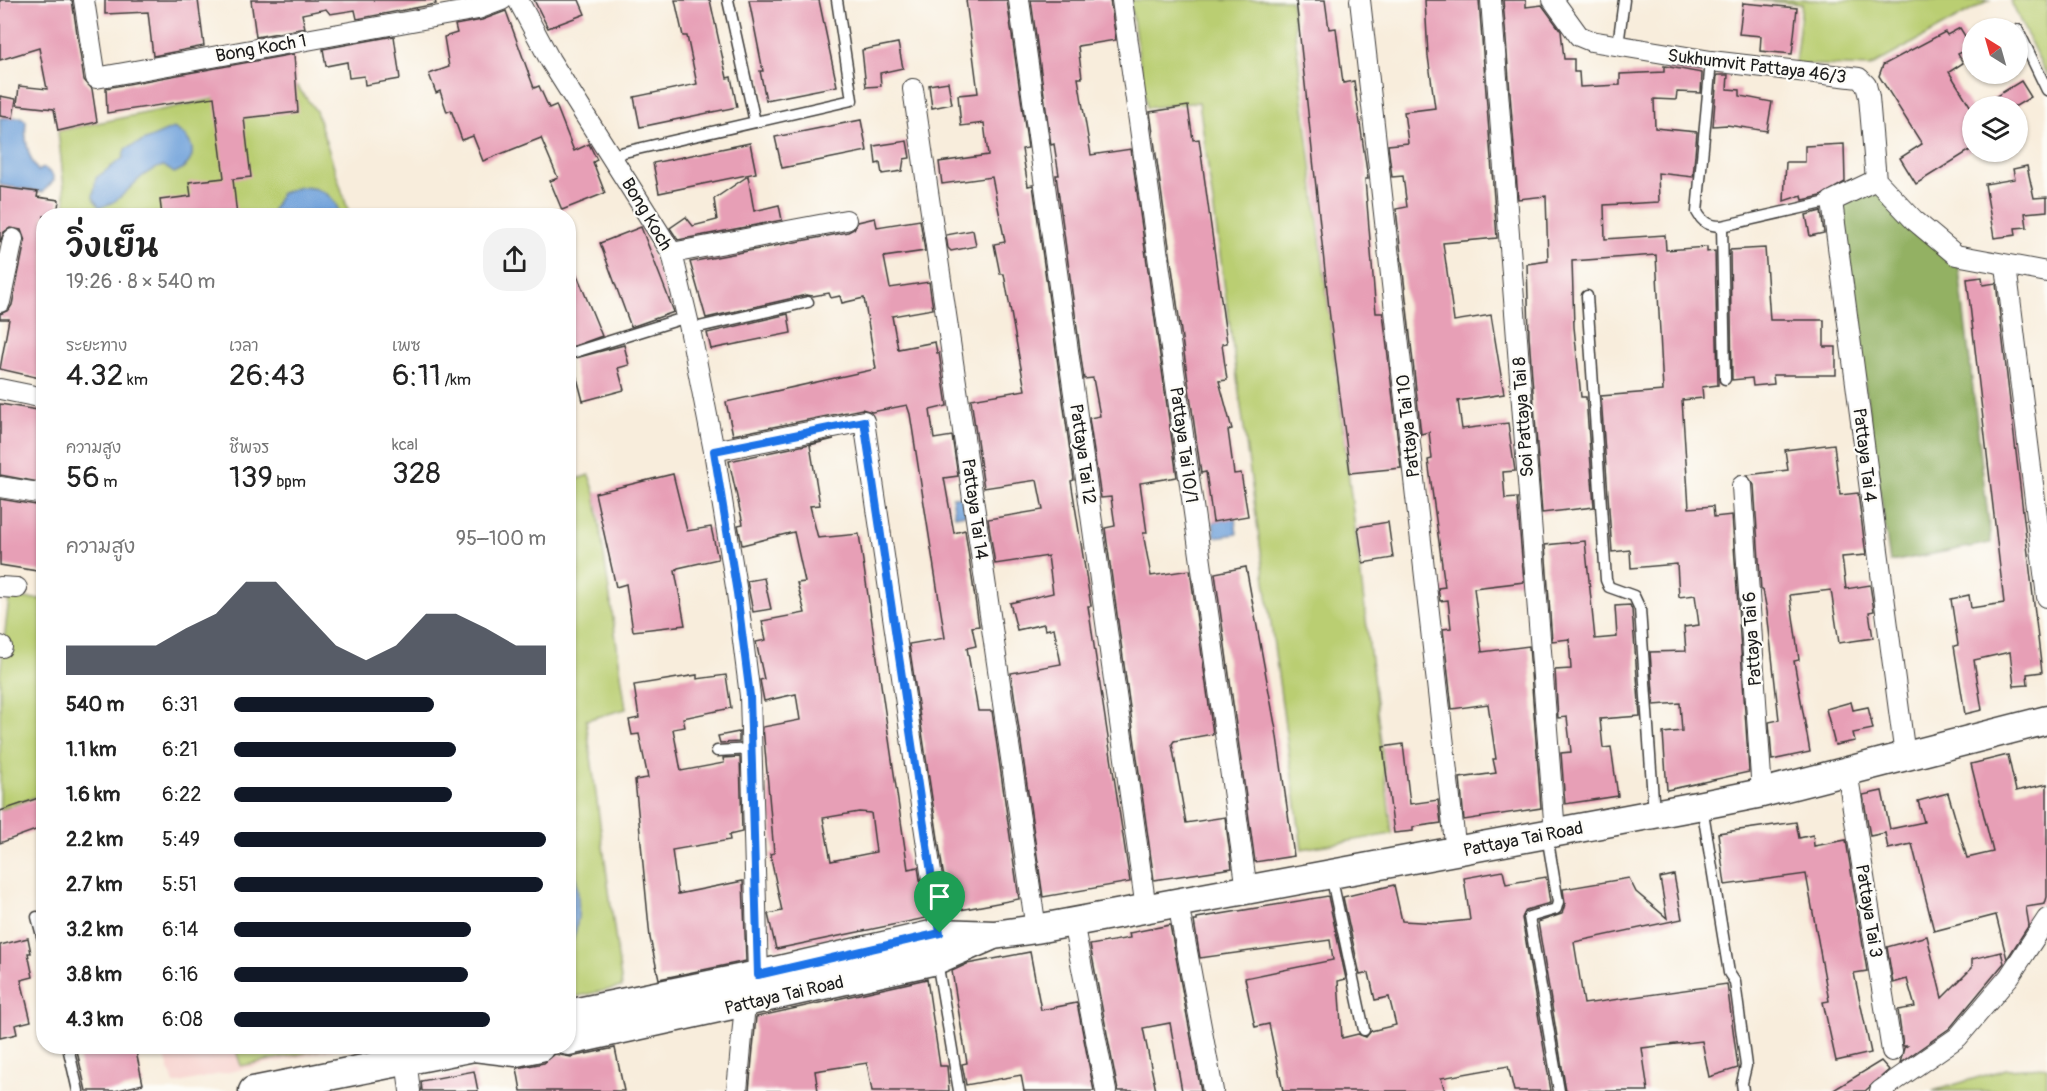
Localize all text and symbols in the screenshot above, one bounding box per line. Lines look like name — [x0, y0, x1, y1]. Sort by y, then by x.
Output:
north arrow — [1962, 18, 2028, 84]
map controls — [1962, 18, 2028, 162]
street label: Bong Koch 1 — [214, 29, 308, 68]
street label: Sukhumvit Pattaya 46/3 — [1666, 44, 1848, 89]
button: layers — [1962, 96, 2028, 162]
street label: Bong Koch — [616, 174, 677, 255]
text: วิ่งเย็น — [66, 226, 158, 267]
button: share — [483, 228, 546, 291]
text: 19:26 · 8 × 540 m — [66, 269, 215, 294]
text: ระยะทาง — [66, 336, 127, 356]
text: เวลา — [229, 336, 259, 356]
text: เพซ — [392, 336, 421, 356]
street label: Soi Pattaya Tai 8 — [1508, 356, 1539, 478]
text: 4.32 — [66, 357, 123, 394]
text: 26:43 — [229, 357, 305, 394]
text: 6:11 — [392, 357, 441, 394]
text: km — [123, 370, 148, 390]
text: /km — [441, 370, 471, 390]
street label: Pattaya Tai 10 — [1392, 373, 1425, 479]
street label: Pattaya Tai 10/1 — [1164, 385, 1203, 505]
street label: Pattaya Tai 12 — [1064, 402, 1101, 506]
street label: Pattaya Tai 4 — [1847, 407, 1882, 504]
text: kcal — [392, 435, 418, 455]
text: ความสูง — [66, 438, 121, 458]
text: ชีพจร — [229, 438, 269, 458]
text: 328 — [392, 455, 441, 492]
street label: Pattaya Tai 14 — [956, 457, 993, 562]
text: 56 — [66, 459, 100, 496]
text: 139 — [229, 459, 273, 496]
text: m — [100, 472, 117, 492]
text: bpm — [273, 472, 306, 492]
text: 95–100 m — [456, 526, 546, 551]
text: ความสูง — [66, 534, 135, 559]
street label: Pattaya Tai 6 — [1738, 591, 1767, 687]
text: 540 m — [66, 692, 124, 717]
text: 6:31 — [162, 692, 198, 717]
text: 1.1 km — [66, 737, 116, 762]
text: 6:21 — [162, 737, 198, 762]
text: 1.6 km — [66, 782, 120, 807]
text: 6:22 — [162, 782, 201, 807]
street label: Pattaya Tai Road — [1461, 817, 1585, 862]
text: 2.2 km — [66, 827, 123, 852]
text: 5:49 — [162, 827, 200, 852]
street label: Pattaya Tai 3 — [1850, 863, 1887, 959]
pin — [914, 871, 965, 933]
text: 2.7 km — [66, 872, 123, 897]
text: 5:51 — [162, 872, 197, 897]
icon: arrive — [923, 880, 956, 913]
text: 3.2 km — [66, 917, 123, 942]
text: 6:14 — [162, 917, 198, 942]
text: 3.8 km — [66, 962, 122, 987]
text: 6:16 — [162, 962, 198, 987]
street label: Pattaya Tai Road — [722, 971, 846, 1020]
text: 4.3 km — [66, 1007, 124, 1032]
text: 6:08 — [162, 1007, 203, 1032]

